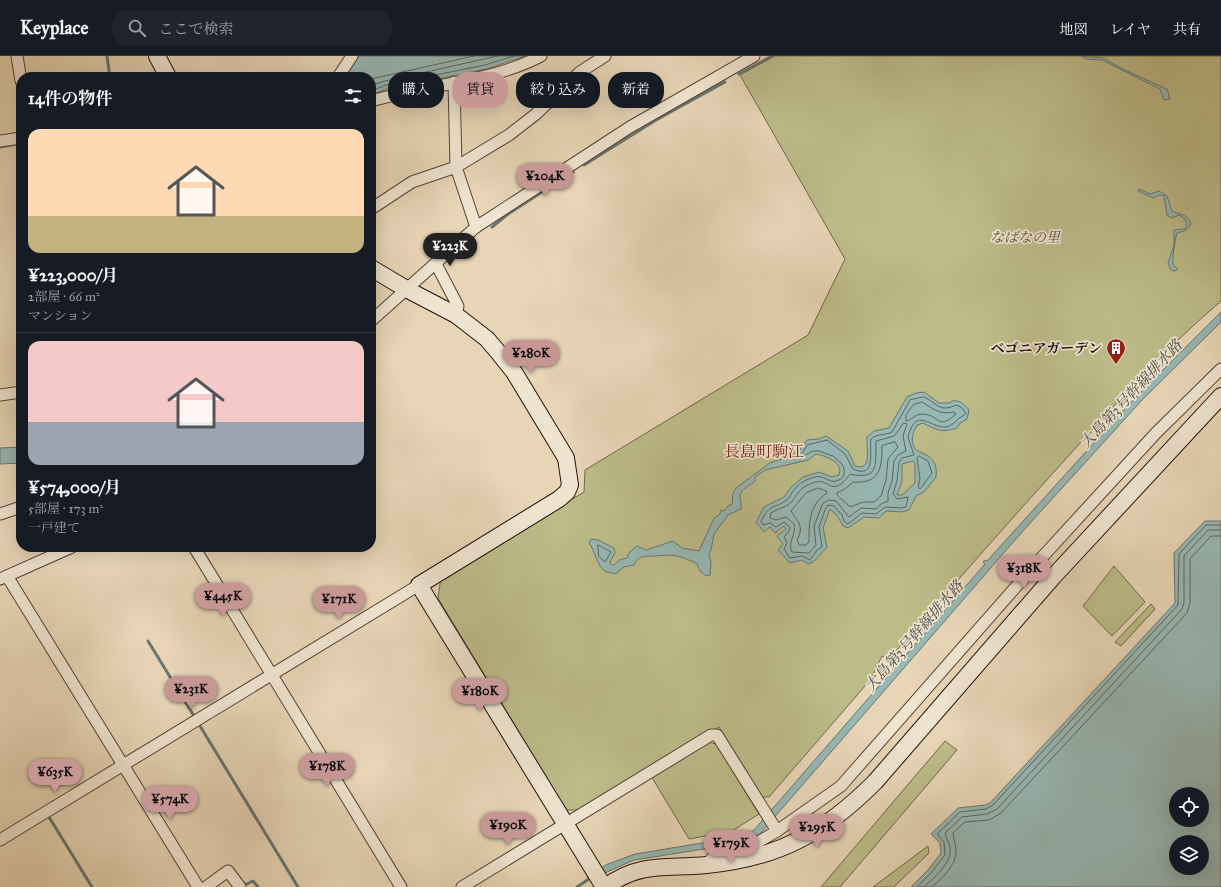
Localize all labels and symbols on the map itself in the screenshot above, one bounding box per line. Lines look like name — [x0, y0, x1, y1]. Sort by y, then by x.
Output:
pin: ¥204K — [517, 163, 573, 197]
park label: なばなの里 — [990, 229, 1061, 246]
pin: ¥223K — [422, 233, 478, 267]
water label: 大島第3号幹線排水路 — [1076, 336, 1186, 452]
building icon: ベゴニアガーデン — [1105, 337, 1127, 365]
pin: ¥280K — [503, 340, 559, 374]
place label: ベゴニアガーデン — [990, 340, 1102, 357]
district label: 長島町駒江 — [724, 442, 804, 461]
pin: ¥318K — [996, 555, 1052, 589]
water label: 大島第3号幹線排水路 — [861, 576, 968, 695]
pin: ¥445K — [195, 583, 251, 617]
pin: ¥171K — [311, 586, 367, 620]
pin: ¥231K — [163, 676, 219, 710]
pin: ¥180K — [452, 678, 508, 712]
pin: ¥178K — [299, 753, 355, 787]
pin: ¥635K — [27, 759, 83, 793]
pin: ¥574K — [142, 786, 198, 820]
pin: ¥190K — [480, 812, 536, 846]
pin: ¥295K — [789, 814, 845, 848]
pin: ¥179K — [703, 830, 759, 864]

